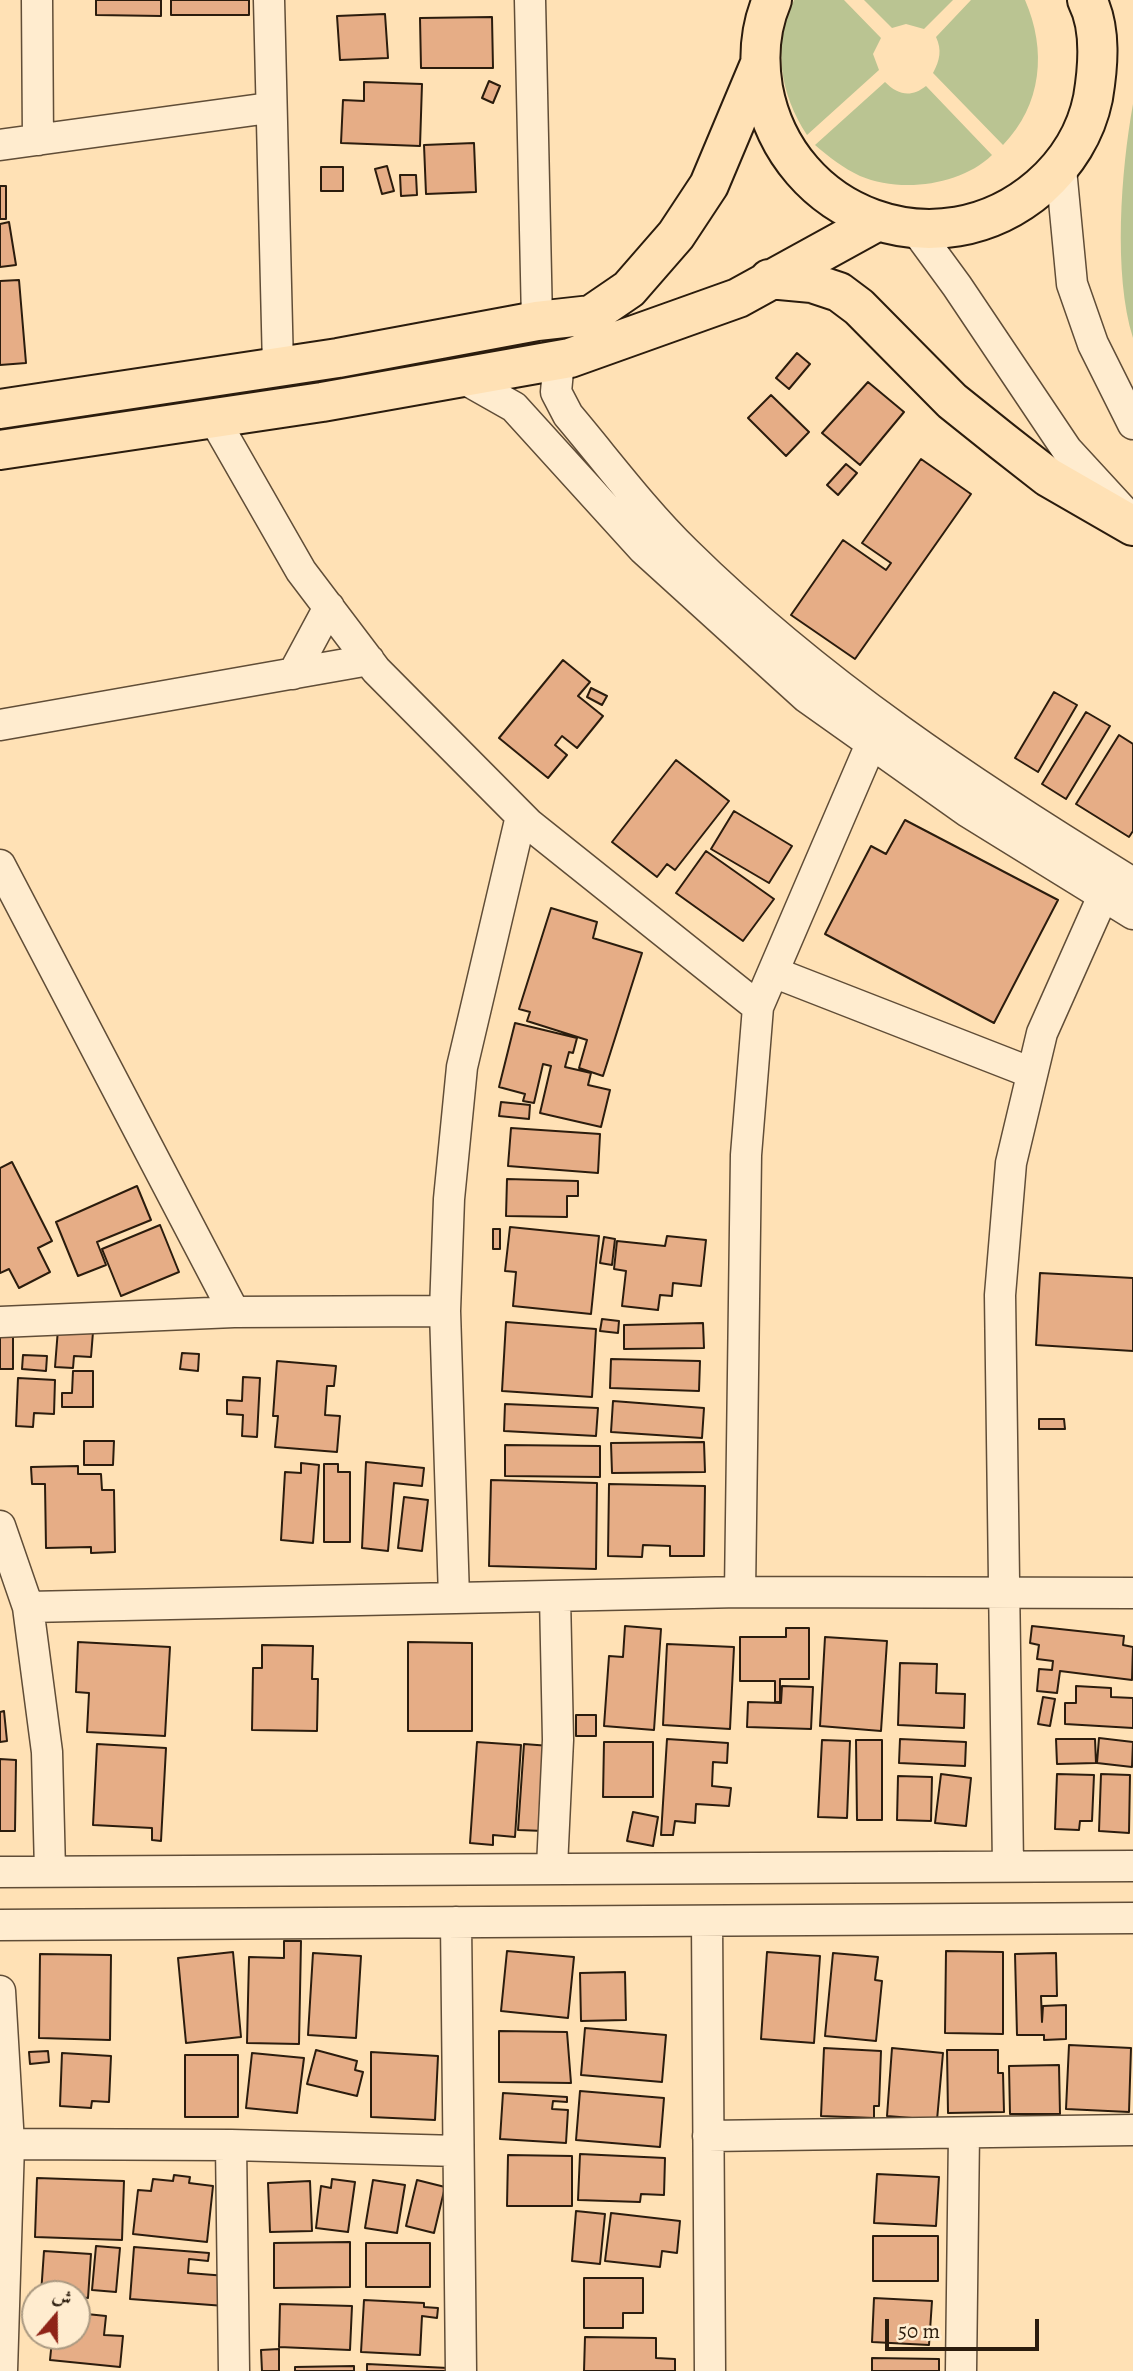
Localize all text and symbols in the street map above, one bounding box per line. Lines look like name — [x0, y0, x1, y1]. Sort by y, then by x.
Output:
north arrow — [21, 2280, 91, 2350]
text: ش — [49, 2282, 76, 2313]
scale bar — [888, 2304, 1042, 2348]
text: 50 m — [898, 2317, 940, 2345]

